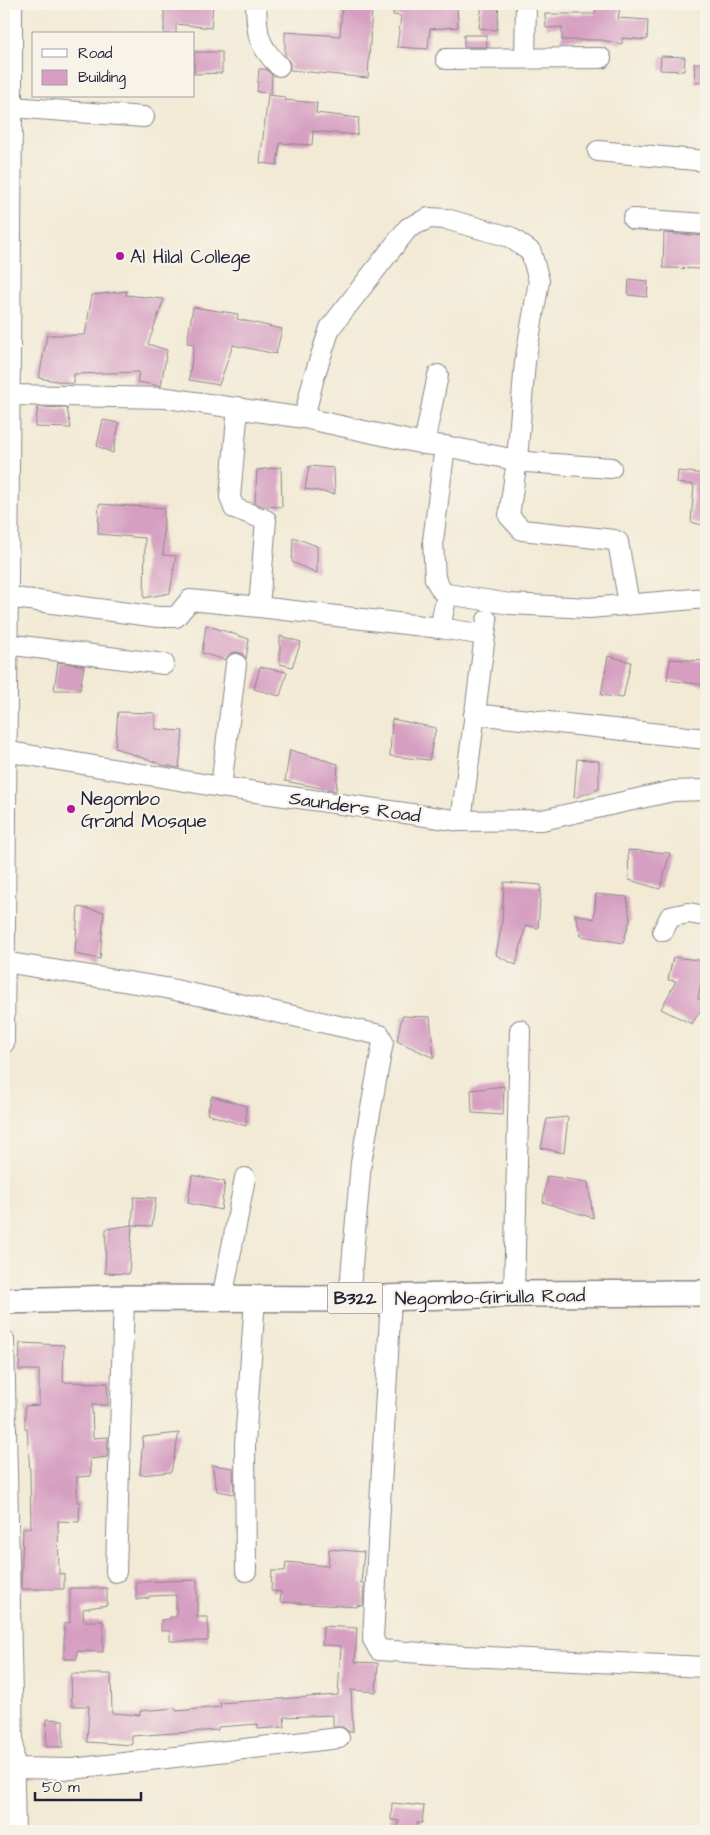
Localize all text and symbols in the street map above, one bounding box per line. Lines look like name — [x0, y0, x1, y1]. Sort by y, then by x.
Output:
legend — [32, 32, 195, 98]
text: Road — [78, 43, 113, 64]
text: Building — [78, 67, 126, 89]
place label: Al Hilal College — [130, 244, 251, 272]
marker: Al Hilal College — [114, 250, 126, 262]
street label: Saunders Road — [287, 785, 422, 830]
place label: Negombo Grand Mosque — [81, 786, 207, 835]
marker: Negombo Grand Mosque — [65, 803, 77, 815]
road number: B322 — [328, 1282, 382, 1314]
street label: Negombo-Giriulla Road — [394, 1282, 586, 1314]
scale bar — [35, 1770, 141, 1802]
text: 50 m — [42, 1777, 80, 1798]

